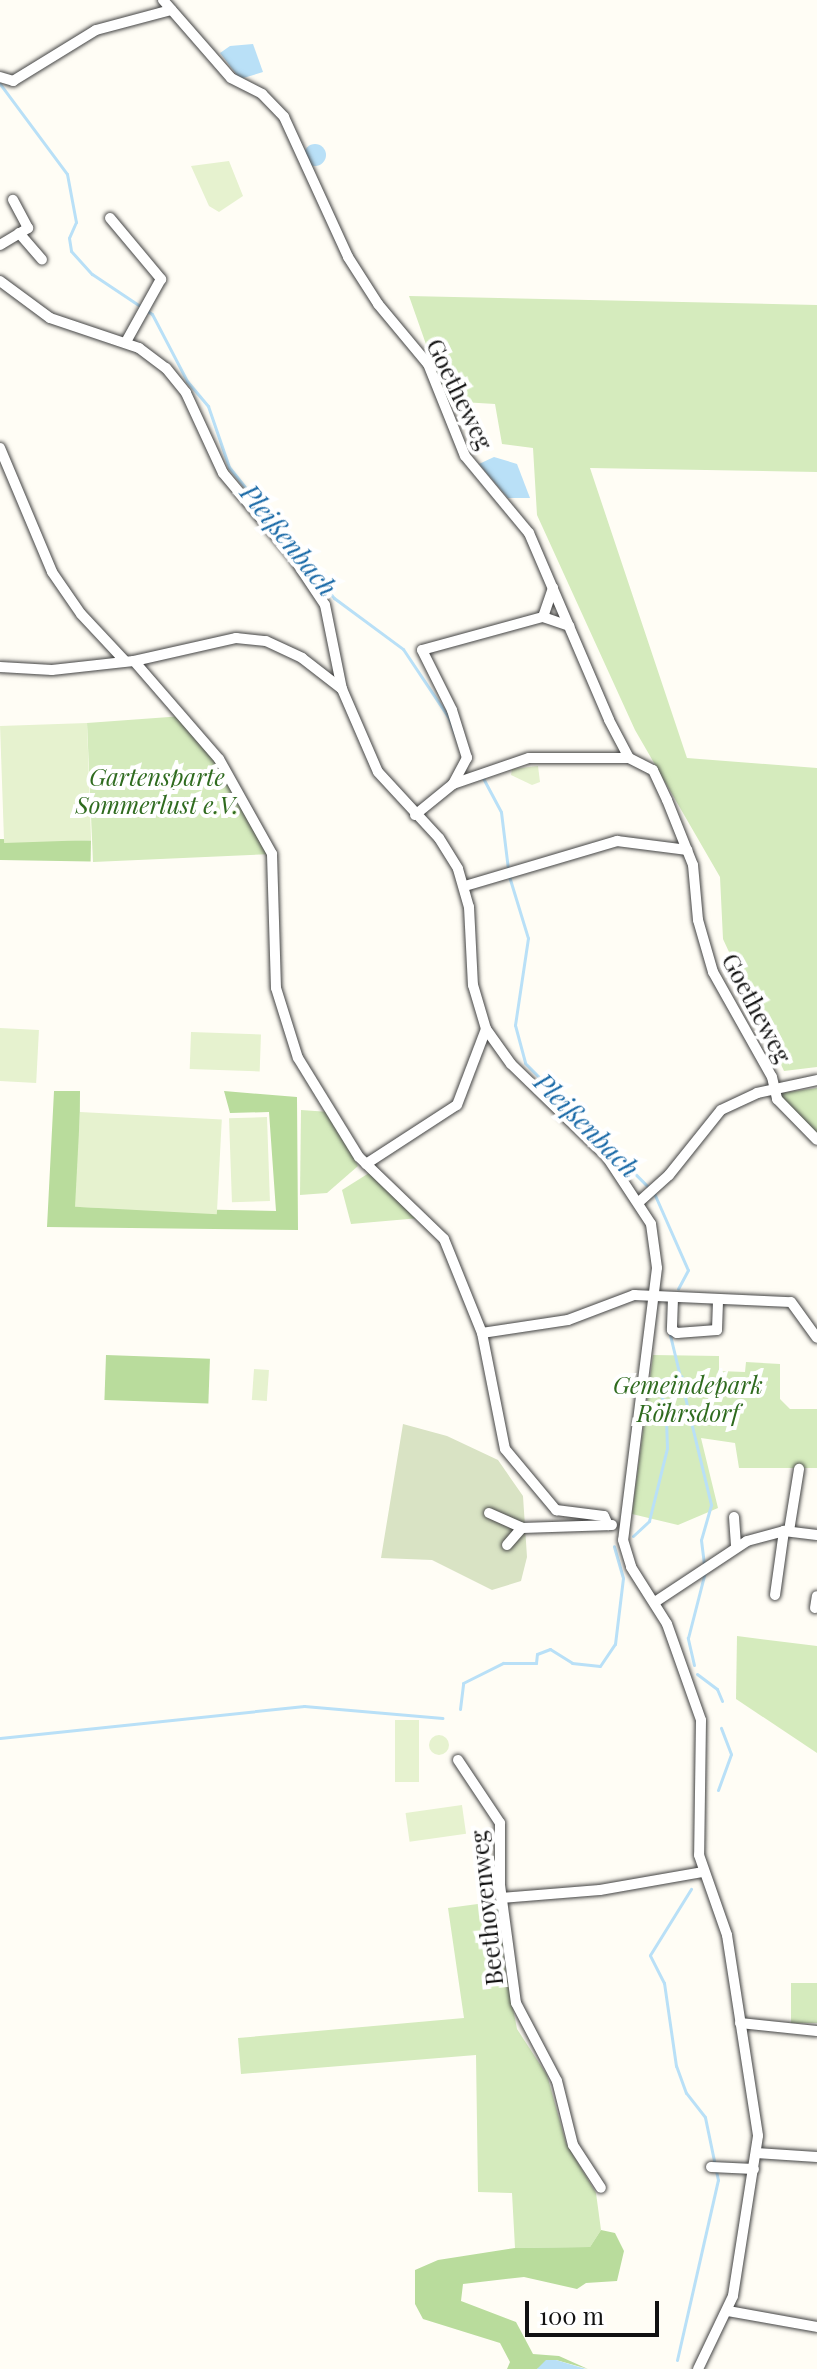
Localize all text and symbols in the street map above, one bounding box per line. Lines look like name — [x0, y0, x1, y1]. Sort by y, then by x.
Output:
street label: Goetheweg — [421, 334, 499, 454]
water label: Pleißenbach — [234, 478, 344, 602]
park label: Gartensparte Sommerlust e.V. — [75, 763, 239, 819]
street label: Goetheweg — [716, 948, 798, 1068]
water label: Pleißenbach — [528, 1066, 646, 1184]
park label: Gemeindepark Röhrsdorf — [613, 1371, 763, 1427]
street label: Beethovenweg — [464, 1829, 508, 1987]
scale bar — [529, 2285, 663, 2335]
text: 100 m — [539, 2299, 604, 2331]

